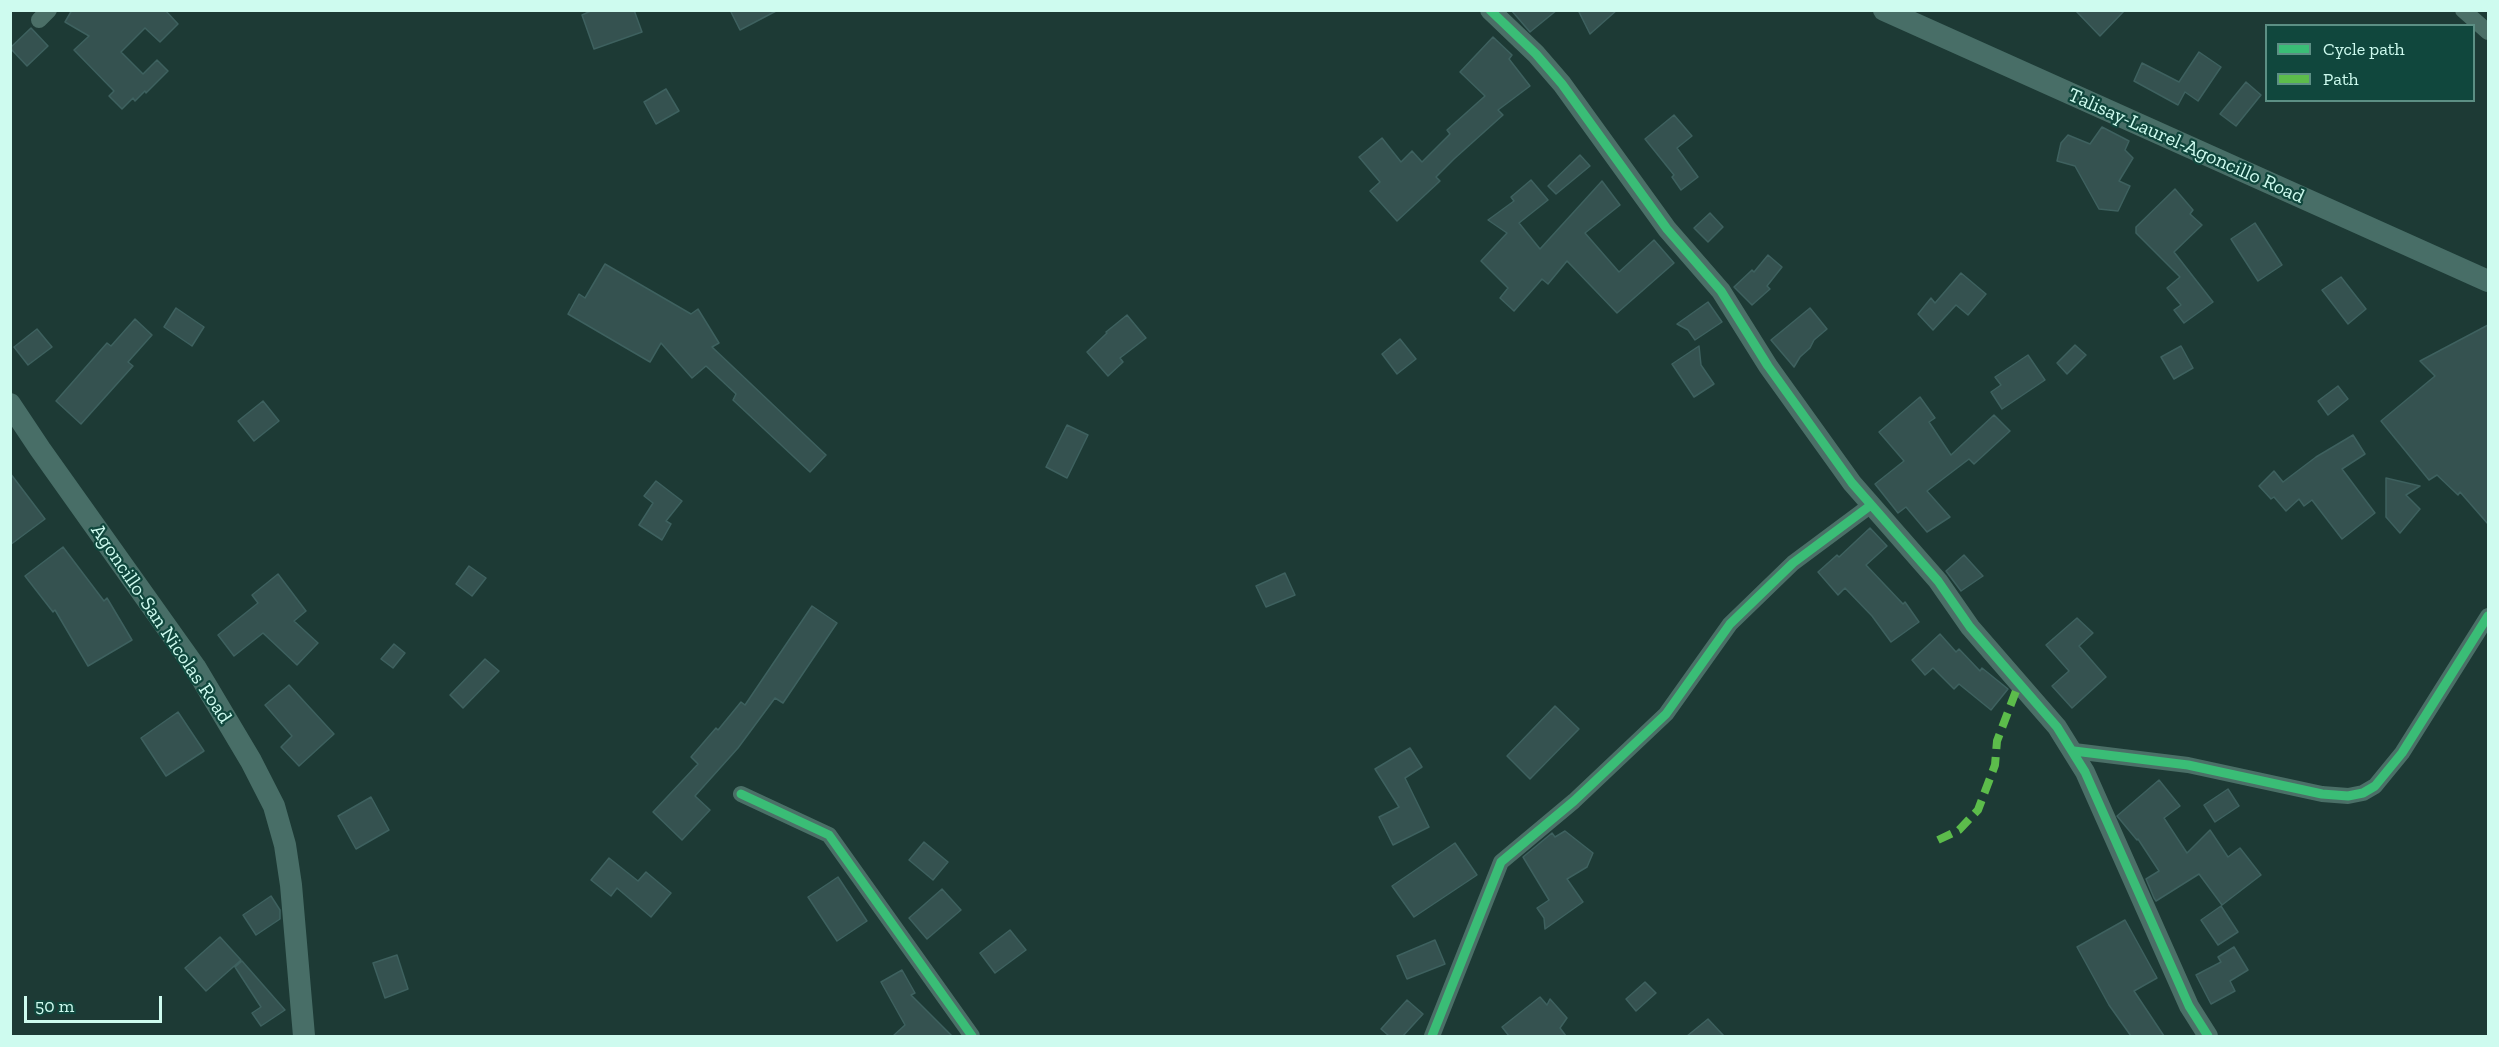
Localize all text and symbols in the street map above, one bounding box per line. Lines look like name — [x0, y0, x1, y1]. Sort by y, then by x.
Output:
legend — [2265, 24, 2475, 102]
text: Cycle path — [2323, 38, 2405, 60]
text: Path — [2323, 68, 2359, 90]
street label: Talisay-Laurel-Agoncillo Road — [2064, 83, 2308, 209]
street label: Agoncillo-San Nicolas Road — [85, 520, 237, 728]
scale bar — [27, 984, 165, 1022]
text: 50 m — [35, 995, 74, 1017]

